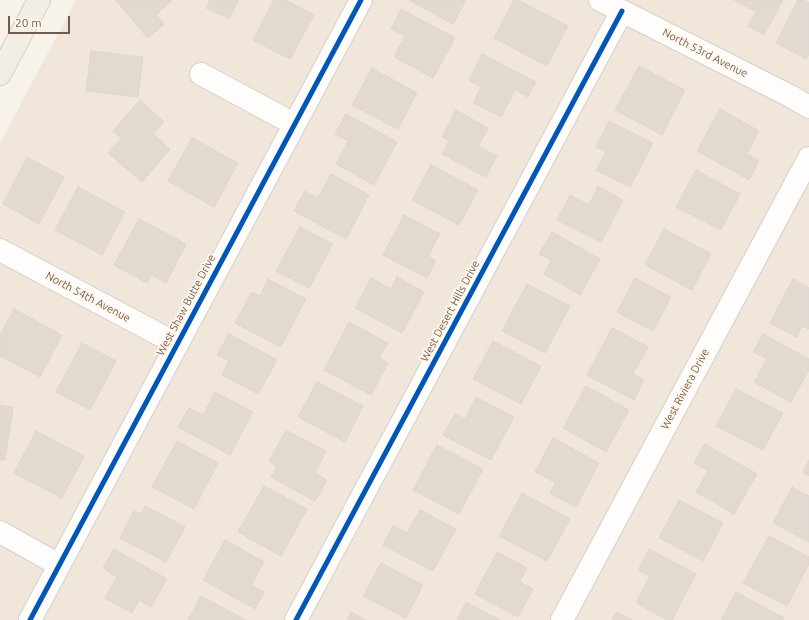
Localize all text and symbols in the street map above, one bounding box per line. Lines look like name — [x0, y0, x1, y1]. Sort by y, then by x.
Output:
scale bar — [10, 8, 72, 34]
text: 20 m — [15, 16, 42, 29]
street label: North 53rd Avenue — [660, 26, 750, 80]
street label: West Shaw Butte Drive — [154, 252, 218, 358]
street label: West Desert Hills Drive — [418, 258, 482, 364]
street label: North 54th Avenue — [43, 269, 133, 325]
street label: West Riviera Drive — [658, 346, 712, 432]

